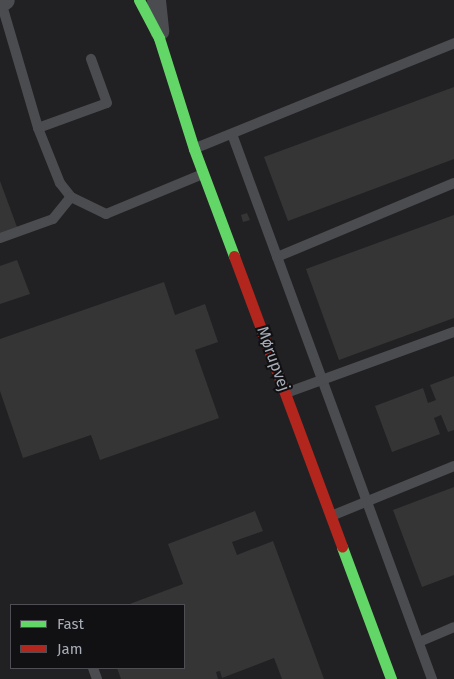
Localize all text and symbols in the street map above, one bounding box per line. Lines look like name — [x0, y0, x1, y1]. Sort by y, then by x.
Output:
street label: Mørupvej — [252, 324, 294, 394]
legend — [10, 604, 185, 669]
text: Fast — [57, 615, 84, 633]
text: Jam — [57, 640, 83, 658]

